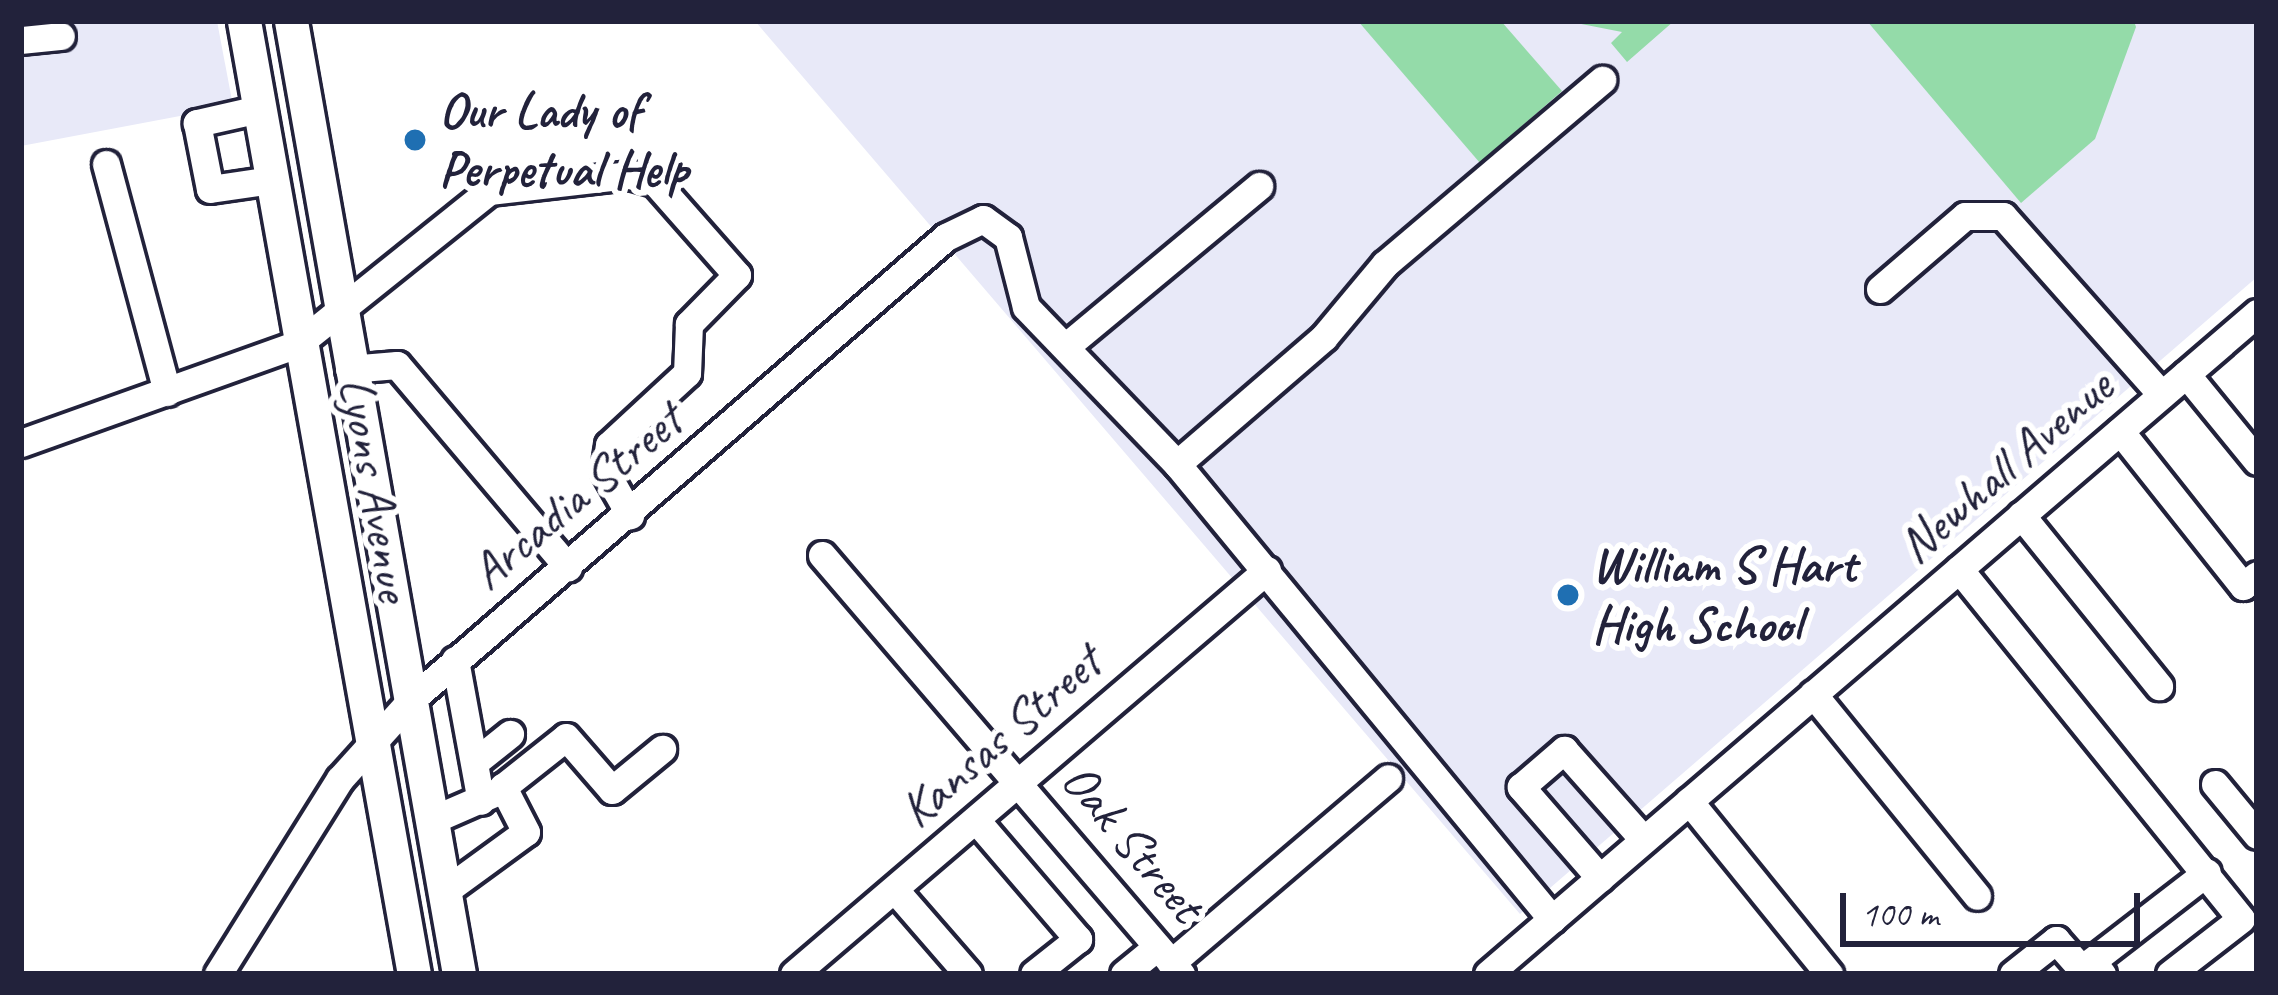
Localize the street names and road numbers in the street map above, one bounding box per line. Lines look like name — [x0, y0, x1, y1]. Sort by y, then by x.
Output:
street label: Newhall Avenue — [1885, 356, 2125, 576]
street label: Lyons Avenue — [326, 372, 426, 606]
street label: Arcadia Street — [458, 390, 694, 602]
street label: Kansas Street — [887, 632, 1113, 840]
street label: Oak Street — [1049, 750, 1217, 934]

